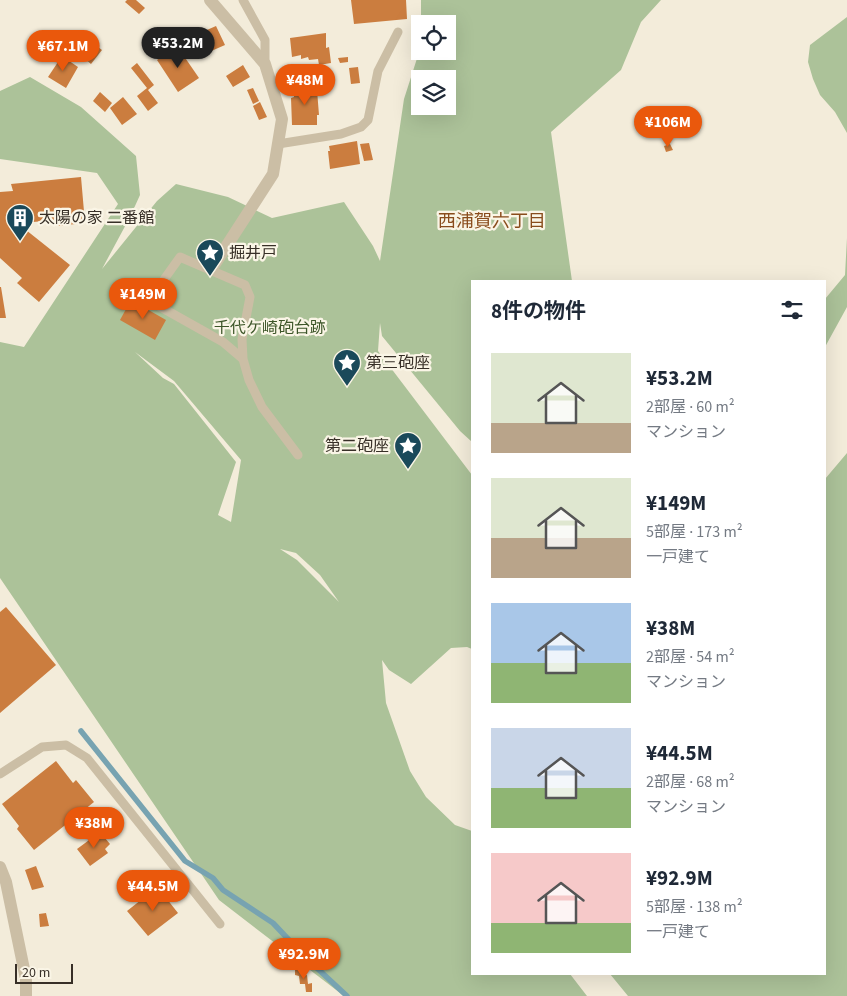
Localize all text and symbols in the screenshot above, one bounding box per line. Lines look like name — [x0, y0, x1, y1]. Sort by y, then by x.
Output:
map controls — [411, 15, 456, 115]
button: locate — [411, 15, 456, 60]
pin: ¥53.2M — [137, 27, 219, 69]
pin: ¥67.1M — [22, 30, 104, 72]
text: ¥53.2M — [153, 32, 203, 54]
text: ¥67.1M — [38, 35, 88, 57]
pin: ¥48M — [275, 64, 335, 106]
text: ¥48M — [286, 69, 324, 91]
button: layers — [411, 70, 456, 115]
pin: ¥106M — [633, 106, 703, 148]
text: ¥106M — [645, 111, 691, 133]
building icon: 太陽の家 二番館 — [5, 203, 35, 242]
place label: 太陽の家 二番館 — [39, 207, 154, 229]
district label: 西浦賀六丁目 — [438, 209, 546, 234]
place icon: 掘井戸 — [195, 238, 225, 277]
place label: 掘井戸 — [229, 242, 277, 264]
pin: ¥149M — [108, 278, 178, 320]
text: ¥149M — [120, 283, 166, 305]
text: 8件の物件 — [491, 296, 586, 326]
icon: filters — [778, 296, 806, 324]
park label: 千代ケ崎砲台跡 — [214, 317, 326, 339]
place icon: 第三砲座 — [332, 348, 362, 387]
place label: 第三砲座 — [366, 352, 430, 374]
text: ¥53.2M — [646, 363, 713, 393]
icon: home — [531, 373, 591, 433]
text: 2部屋 · 60 m² — [646, 396, 735, 418]
text: マンション — [646, 421, 726, 443]
place icon: 第二砲座 — [393, 431, 423, 470]
place label: 第二砲座 — [325, 435, 389, 457]
text: ¥149M — [646, 488, 706, 518]
icon: home — [531, 498, 591, 558]
text: 5部屋 · 173 m² — [646, 521, 743, 543]
text: 一戸建て — [646, 546, 710, 568]
text: ¥38M — [646, 613, 695, 643]
icon: home — [531, 623, 591, 683]
text: 2部屋 · 54 m² — [646, 646, 735, 668]
text: マンション — [646, 671, 726, 693]
text: ¥44.5M — [646, 738, 713, 768]
icon: home — [531, 748, 591, 808]
text: 2部屋 · 68 m² — [646, 771, 735, 793]
text: マンション — [646, 796, 726, 818]
pin: ¥38M — [64, 806, 124, 849]
text: ¥38M — [75, 812, 113, 834]
text: ¥92.9M — [646, 863, 713, 893]
pin: ¥44.5M — [112, 870, 194, 912]
icon: home — [531, 873, 591, 933]
text: ¥44.5M — [128, 875, 178, 897]
text: 5部屋 · 138 m² — [646, 896, 743, 918]
text: 一戸建て — [646, 921, 710, 943]
pin: ¥92.9M — [263, 938, 345, 980]
text: ¥92.9M — [279, 943, 329, 965]
scale bar — [15, 961, 72, 984]
text: 20 m — [22, 963, 50, 983]

